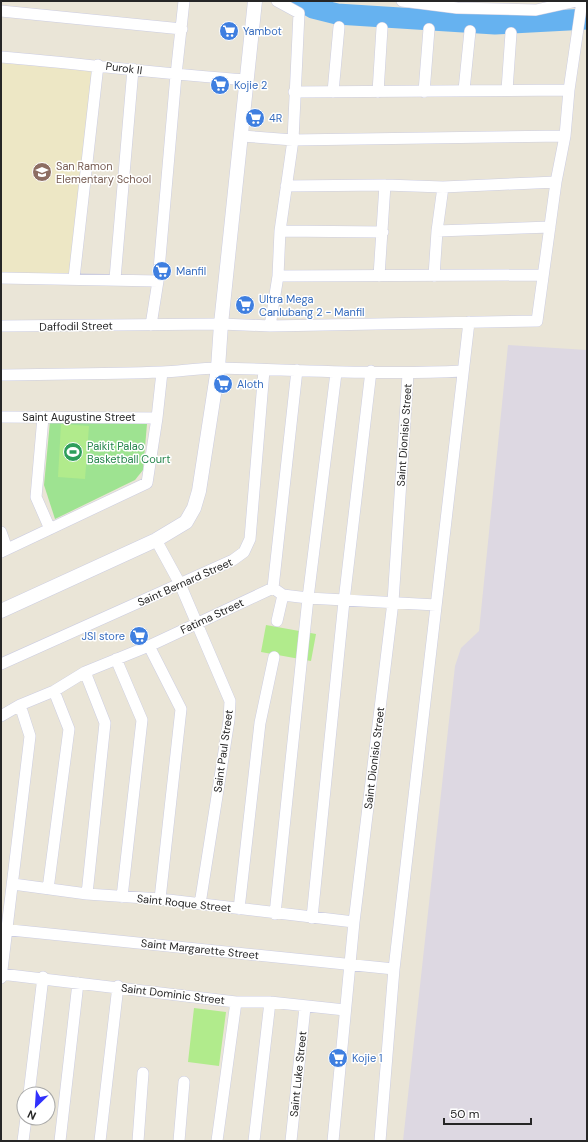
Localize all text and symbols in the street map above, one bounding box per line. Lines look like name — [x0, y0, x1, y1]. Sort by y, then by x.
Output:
supermarket icon: Yambot — [218, 20, 240, 42]
place label: Yambot — [243, 24, 282, 38]
street label: Purok II — [105, 59, 143, 77]
supermarket icon: Kojie 2 — [209, 74, 231, 96]
place label: Kojie 2 — [234, 78, 267, 92]
supermarket icon: 4R — [244, 107, 266, 129]
place label: 4R — [269, 111, 282, 125]
place label: San Ramon Elementary School — [56, 159, 151, 186]
school or university icon: San Ramon Elementary School — [31, 161, 53, 183]
supermarket icon: Manfil — [151, 260, 173, 282]
place label: Manfil — [176, 264, 206, 278]
place label: Ultra Mega Canlubang 2 - Manfil — [259, 292, 365, 319]
supermarket icon: Ultra Mega Canlubang 2 - Manfil — [234, 294, 256, 316]
street label: Daffodil Street — [39, 318, 113, 334]
supermarket icon: Aloth — [212, 373, 234, 395]
place label: Aloth — [237, 377, 264, 391]
street label: Saint Dionisio Street — [393, 383, 415, 487]
street label: Saint Augustine Street — [22, 410, 136, 424]
place label: Paikit Palao Basketball Court — [87, 439, 170, 466]
sports icon: Paikit Palao Basketball Court — [62, 441, 84, 463]
street label: Saint Bernard Street — [135, 555, 235, 609]
street label: Fatima Street — [178, 595, 246, 637]
supermarket icon: JSI store — [128, 625, 150, 647]
place label: JSI store — [82, 629, 125, 643]
street label: Saint Dionisio Street — [361, 706, 387, 810]
street label: Saint Paul Street — [210, 709, 236, 793]
street label: Saint Roque Street — [136, 891, 232, 915]
street label: Saint Margarette Street — [140, 936, 260, 962]
street label: Saint Dominic Street — [120, 981, 226, 1007]
street label: Saint Luke Street — [287, 1030, 309, 1118]
supermarket icon: Kojie 1 — [327, 1047, 349, 1069]
place label: Kojie 1 — [352, 1051, 383, 1065]
north arrow — [16, 1086, 56, 1126]
scale bar — [444, 1100, 531, 1126]
text: 50 m — [450, 1106, 479, 1122]
text: N — [25, 1107, 38, 1123]

